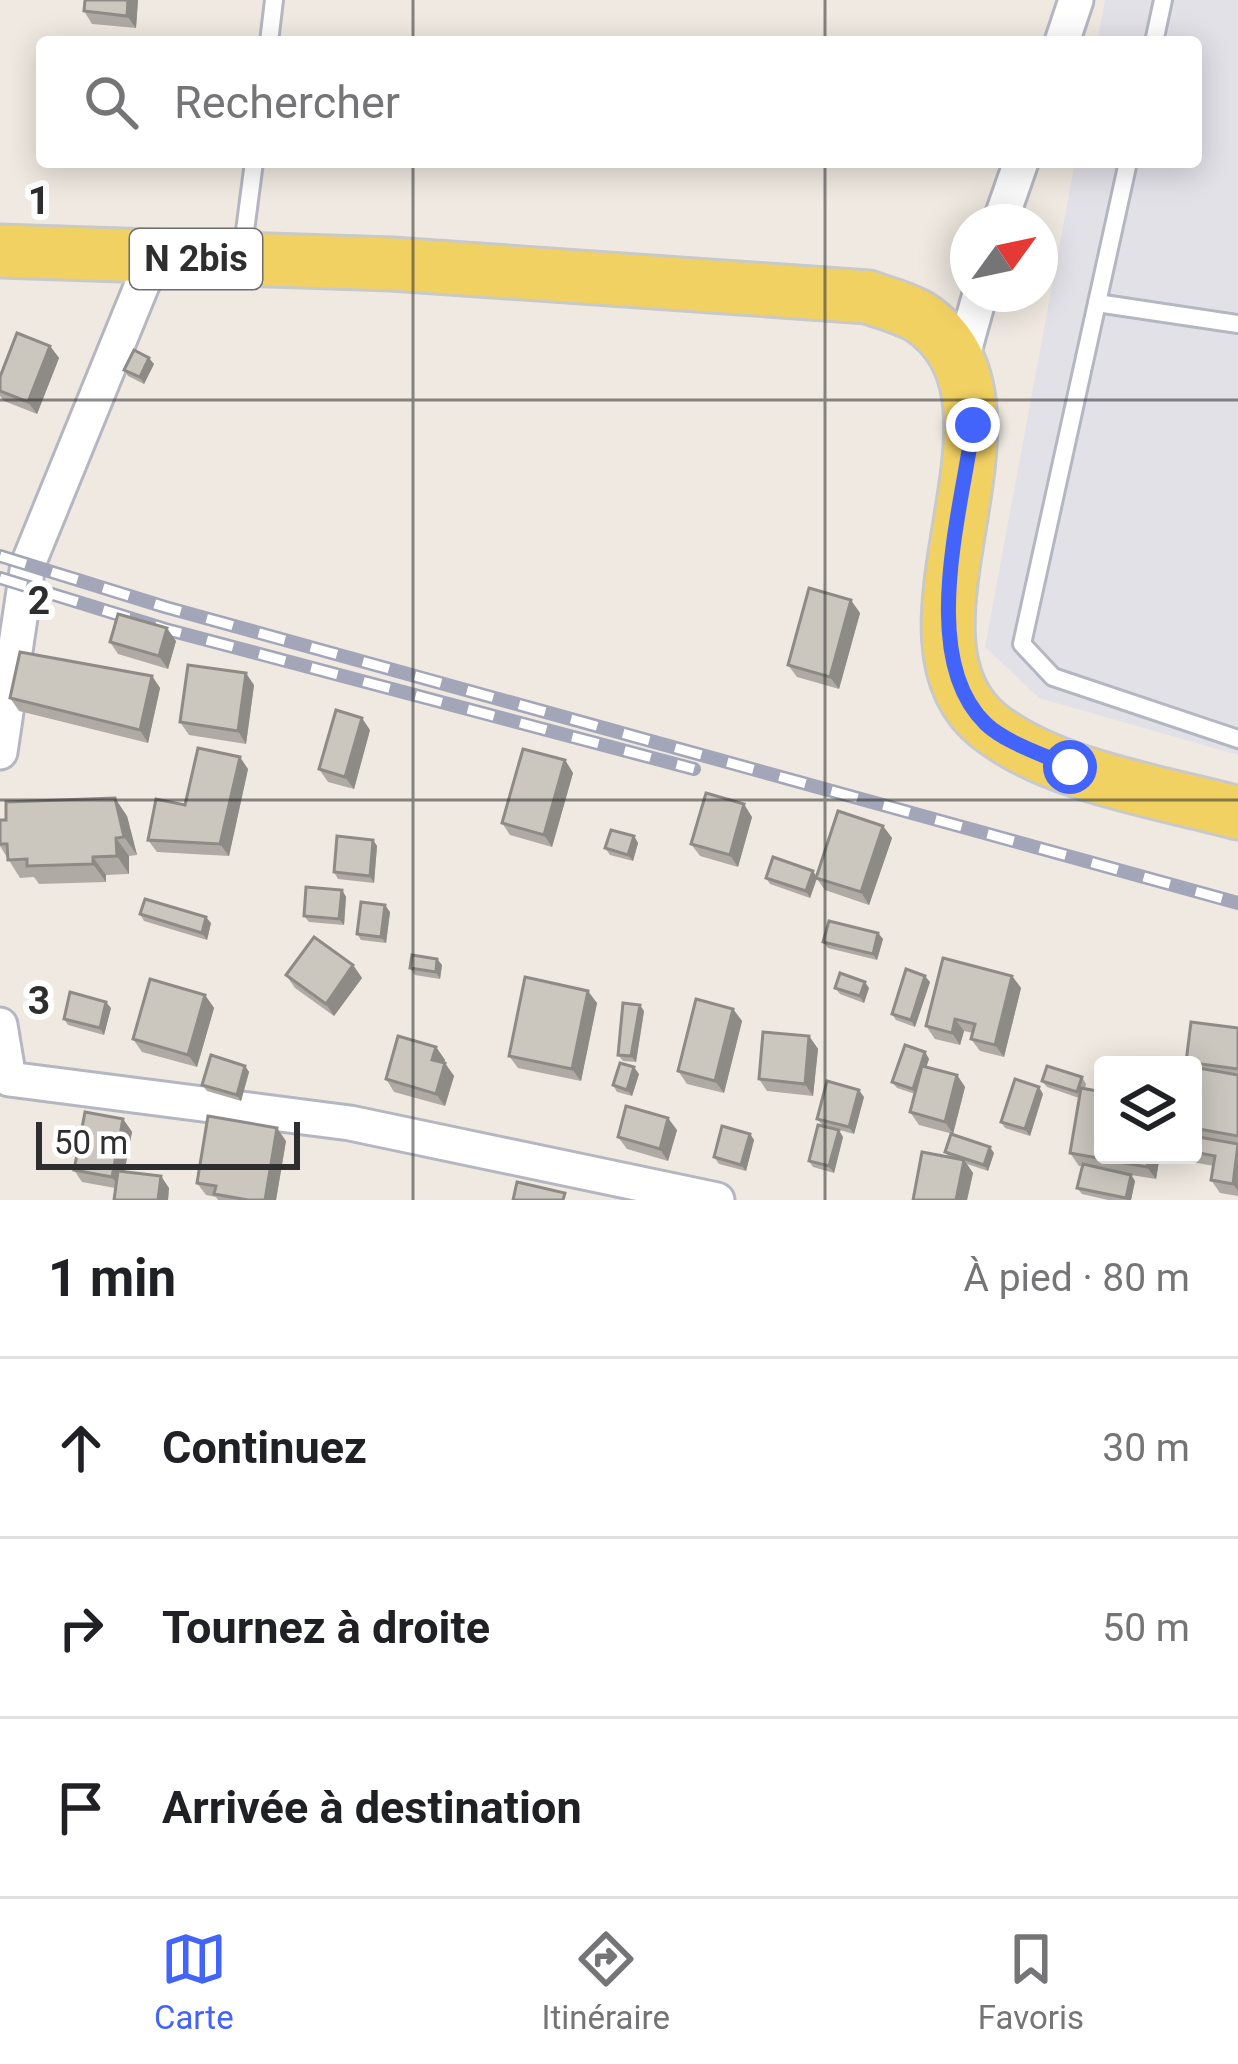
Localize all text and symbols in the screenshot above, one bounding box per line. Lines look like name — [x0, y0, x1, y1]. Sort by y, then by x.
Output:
search box — [36, 36, 1202, 168]
icon: search — [78, 69, 144, 135]
text: Rechercher — [174, 76, 400, 129]
text: 1 — [28, 178, 50, 224]
north arrow — [950, 204, 1058, 312]
road number: N 2bis — [130, 229, 262, 289]
route end — [946, 398, 1000, 452]
text: 2 — [28, 578, 50, 624]
route start — [1043, 740, 1097, 794]
text: 3 — [28, 978, 50, 1024]
map controls — [1094, 1056, 1202, 1164]
button: layers — [1094, 1056, 1202, 1164]
scale bar — [36, 1116, 300, 1169]
text: 50 m — [54, 1123, 128, 1162]
text: 1 min — [48, 1249, 176, 1308]
text: À pied · 80 m — [964, 1255, 1190, 1301]
icon: ahead — [48, 1415, 114, 1481]
text: Continuez — [162, 1421, 367, 1474]
text: 30 m — [1102, 1425, 1190, 1471]
icon: right — [48, 1595, 114, 1661]
text: Tournez à droite — [162, 1601, 490, 1654]
text: 50 m — [1102, 1605, 1190, 1651]
icon: arrive — [48, 1775, 114, 1841]
text: Arrivée à destination — [162, 1781, 582, 1834]
tab: Carte — [154, 1926, 234, 2037]
tab: Itinéraire — [542, 1926, 670, 2037]
tab: Favoris — [978, 1926, 1084, 2037]

